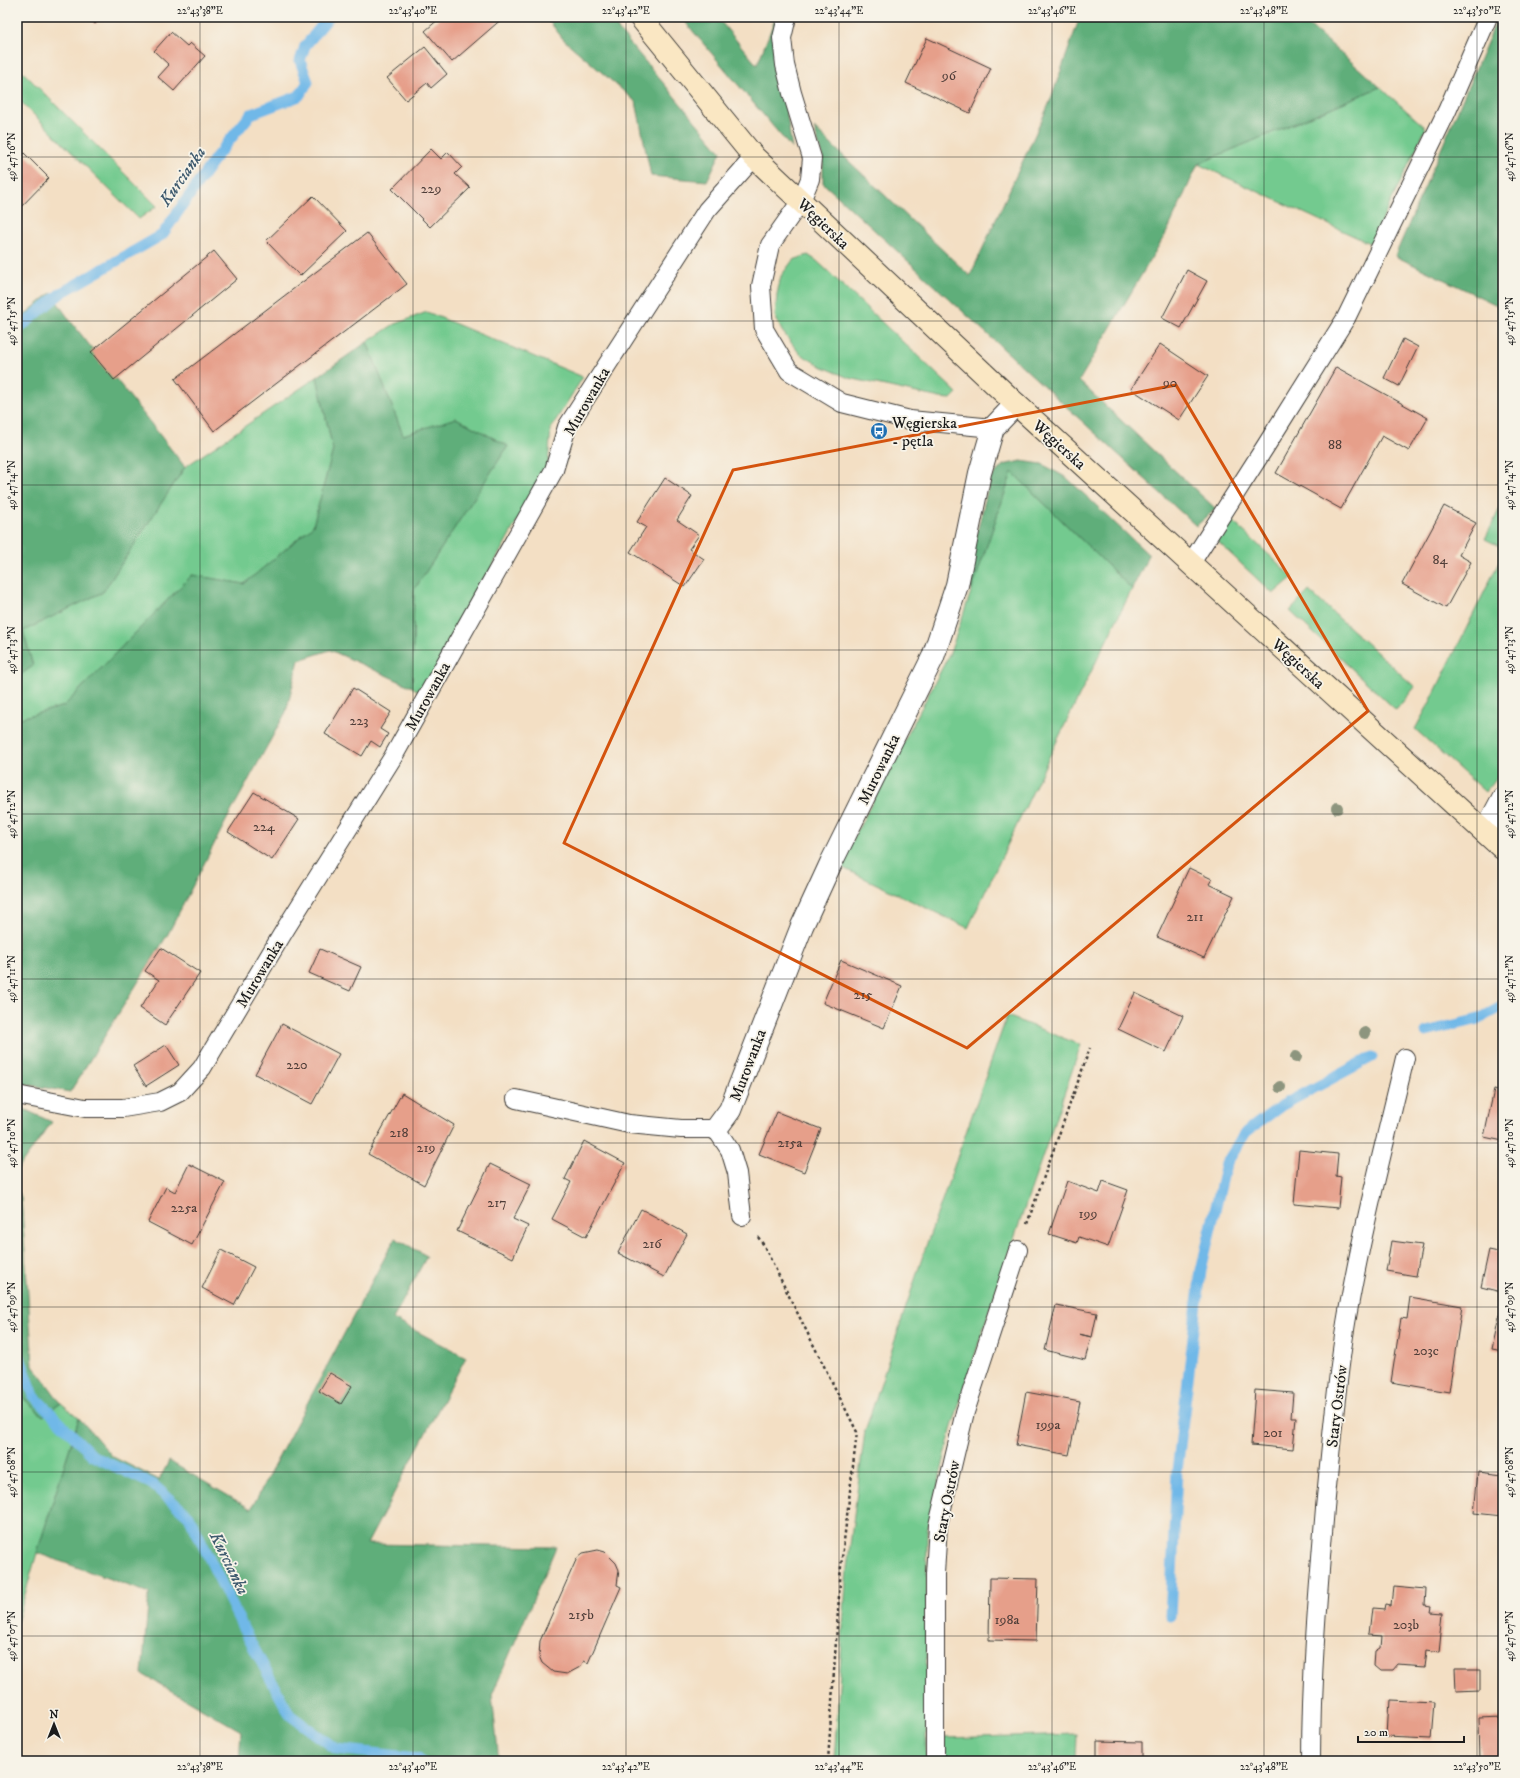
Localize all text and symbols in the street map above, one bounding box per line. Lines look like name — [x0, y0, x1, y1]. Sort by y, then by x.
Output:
text: 22°43'38"E — [177, 5, 223, 17]
text: 22°43'40"E — [389, 5, 437, 17]
text: 22°43'42"E — [602, 5, 650, 17]
text: 22°43'44"E — [815, 5, 863, 17]
text: 22°43'46"E — [1028, 5, 1076, 17]
text: 22°43'48"E — [1240, 5, 1288, 17]
text: 22°43'50"E — [1453, 5, 1501, 17]
house number: 96 — [941, 67, 957, 85]
text: 49°47'16"N — [6, 132, 18, 182]
text: 49°47'16"N — [1504, 132, 1516, 182]
water label: Kurcianka — [154, 143, 211, 211]
house number: 229 — [421, 180, 441, 198]
street label: Węgierska — [792, 193, 854, 254]
text: 49°47'15"N — [6, 297, 18, 345]
text: 49°47'15"N — [1504, 297, 1516, 345]
street label: Murowanka — [559, 363, 615, 439]
house number: 90 — [1162, 374, 1177, 392]
place label: Węgierska - pętla — [891, 413, 957, 451]
street label: Węgierska — [1028, 415, 1090, 474]
bus stop icon: Węgierska - pętla — [869, 421, 889, 441]
house number: 88 — [1328, 436, 1342, 454]
text: 49°47'14"N — [6, 460, 18, 510]
text: 49°47'14"N — [1504, 460, 1516, 510]
house number: 84 — [1432, 551, 1448, 569]
text: 49°47'13"N — [6, 626, 18, 674]
text: 49°47'13"N — [1504, 626, 1516, 674]
street label: Węgierska — [1267, 634, 1329, 693]
street label: Murowanka — [401, 658, 455, 735]
house number: 223 — [350, 712, 368, 730]
street label: Murowanka — [853, 731, 905, 808]
text: 49°47'12"N — [6, 790, 18, 838]
text: 49°47'12"N — [1504, 790, 1516, 838]
house number: 224 — [253, 818, 276, 836]
house number: 211 — [1186, 908, 1204, 926]
street label: Murowanka — [232, 936, 288, 1011]
text: 49°47'11"N — [6, 955, 18, 1003]
text: 49°47'11"N — [1504, 955, 1516, 1003]
house number: 215 — [854, 986, 872, 1004]
street label: Murowanka — [725, 1026, 771, 1104]
house number: 220 — [286, 1056, 308, 1074]
text: 49°47'10"N — [6, 1118, 18, 1168]
text: 49°47'10"N — [1504, 1118, 1516, 1168]
house number: 218 — [389, 1124, 409, 1142]
house number: 215a — [778, 1134, 802, 1152]
house number: 219 — [417, 1139, 435, 1157]
house number: 217 — [487, 1194, 507, 1212]
house number: 225a — [171, 1199, 197, 1217]
house number: 199 — [1078, 1205, 1098, 1223]
house number: 216 — [642, 1235, 662, 1253]
text: 49°47'09"N — [6, 1282, 18, 1332]
text: 49°47'09"N — [1504, 1282, 1516, 1332]
house number: 203c — [1413, 1342, 1439, 1360]
street label: Stary Ostrów — [1322, 1363, 1352, 1449]
house number: 199a — [1035, 1416, 1061, 1434]
house number: 201 — [1263, 1424, 1283, 1442]
text: 49°47'08"N — [6, 1447, 18, 1497]
text: 49°47'08"N — [1504, 1447, 1516, 1497]
street label: Stary Ostrów — [929, 1458, 965, 1544]
water label: Kurcianka — [204, 1527, 254, 1599]
house number: 215b — [568, 1606, 594, 1624]
text: 49°47'07"N — [6, 1610, 18, 1662]
text: 49°47'07"N — [1504, 1610, 1516, 1662]
house number: 198a — [994, 1611, 1020, 1629]
house number: 203b — [1393, 1616, 1420, 1634]
north arrow — [34, 1704, 74, 1744]
text: N — [49, 1708, 59, 1722]
scale bar — [1358, 1718, 1464, 1744]
text: 20 m — [1364, 1725, 1388, 1740]
text: 22°43'38"E — [177, 1761, 223, 1773]
text: 22°43'40"E — [389, 1761, 437, 1773]
text: 22°43'42"E — [602, 1761, 650, 1773]
text: 22°43'44"E — [815, 1761, 863, 1773]
text: 22°43'46"E — [1028, 1761, 1076, 1773]
text: 22°43'48"E — [1240, 1761, 1288, 1773]
text: 22°43'50"E — [1453, 1761, 1501, 1773]

